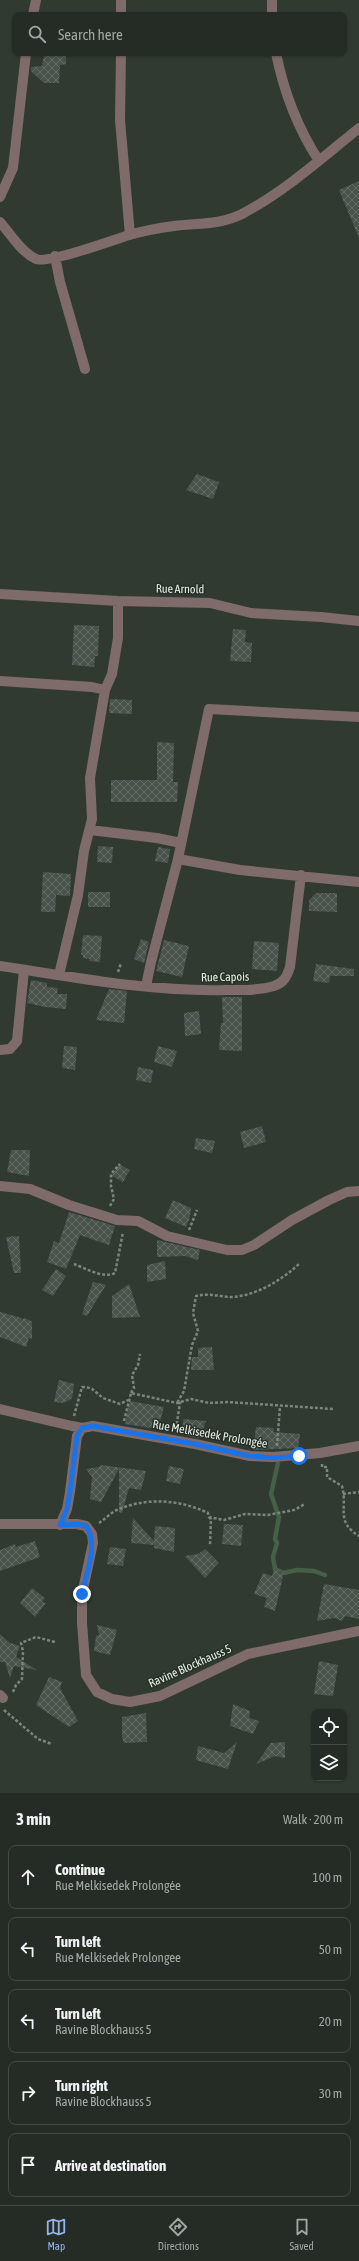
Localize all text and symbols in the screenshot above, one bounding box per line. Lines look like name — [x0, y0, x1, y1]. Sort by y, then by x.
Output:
search box — [12, 12, 347, 56]
icon: search — [26, 23, 48, 45]
text: Search here — [58, 26, 123, 43]
street label: Rue Arnold — [156, 582, 204, 596]
street label: Rue Capois — [201, 970, 249, 984]
street label: Rue Melkisedek Prolongée — [152, 1417, 268, 1451]
route start — [290, 1447, 308, 1465]
route end — [73, 1585, 91, 1603]
street label: Ravine Blockhauss 5 — [146, 1641, 234, 1691]
map controls — [311, 1709, 347, 1781]
button: locate — [311, 1709, 347, 1745]
button: layers — [311, 1745, 347, 1781]
text: 3 min — [16, 1809, 51, 1829]
text: Walk · 200 m — [283, 1812, 343, 1827]
text: Continue — [55, 1861, 105, 1878]
icon: ahead — [17, 1866, 39, 1888]
text: 100 m — [313, 1870, 342, 1885]
text: Rue Melkisedek Prolongée — [55, 1878, 181, 1893]
text: Turn left — [55, 1933, 101, 1950]
icon: left — [17, 1938, 39, 1960]
text: 50 m — [319, 1942, 342, 1957]
text: Rue Melkisedek Prolongee — [55, 1950, 181, 1965]
text: Turn left — [55, 2005, 101, 2022]
icon: left — [17, 2010, 39, 2032]
text: 20 m — [319, 2014, 342, 2029]
text: Ravine Blockhauss 5 — [55, 2022, 152, 2037]
text: Turn right — [55, 2077, 108, 2094]
icon: right — [17, 2082, 39, 2104]
text: 30 m — [319, 2086, 342, 2101]
text: Ravine Blockhauss 5 — [55, 2094, 152, 2109]
icon: arrive — [17, 2154, 39, 2176]
text: Arrive at destination — [55, 2157, 166, 2174]
tab: Map — [45, 2216, 67, 2252]
tab: Directions — [158, 2216, 199, 2252]
tab: Saved — [289, 2216, 314, 2252]

